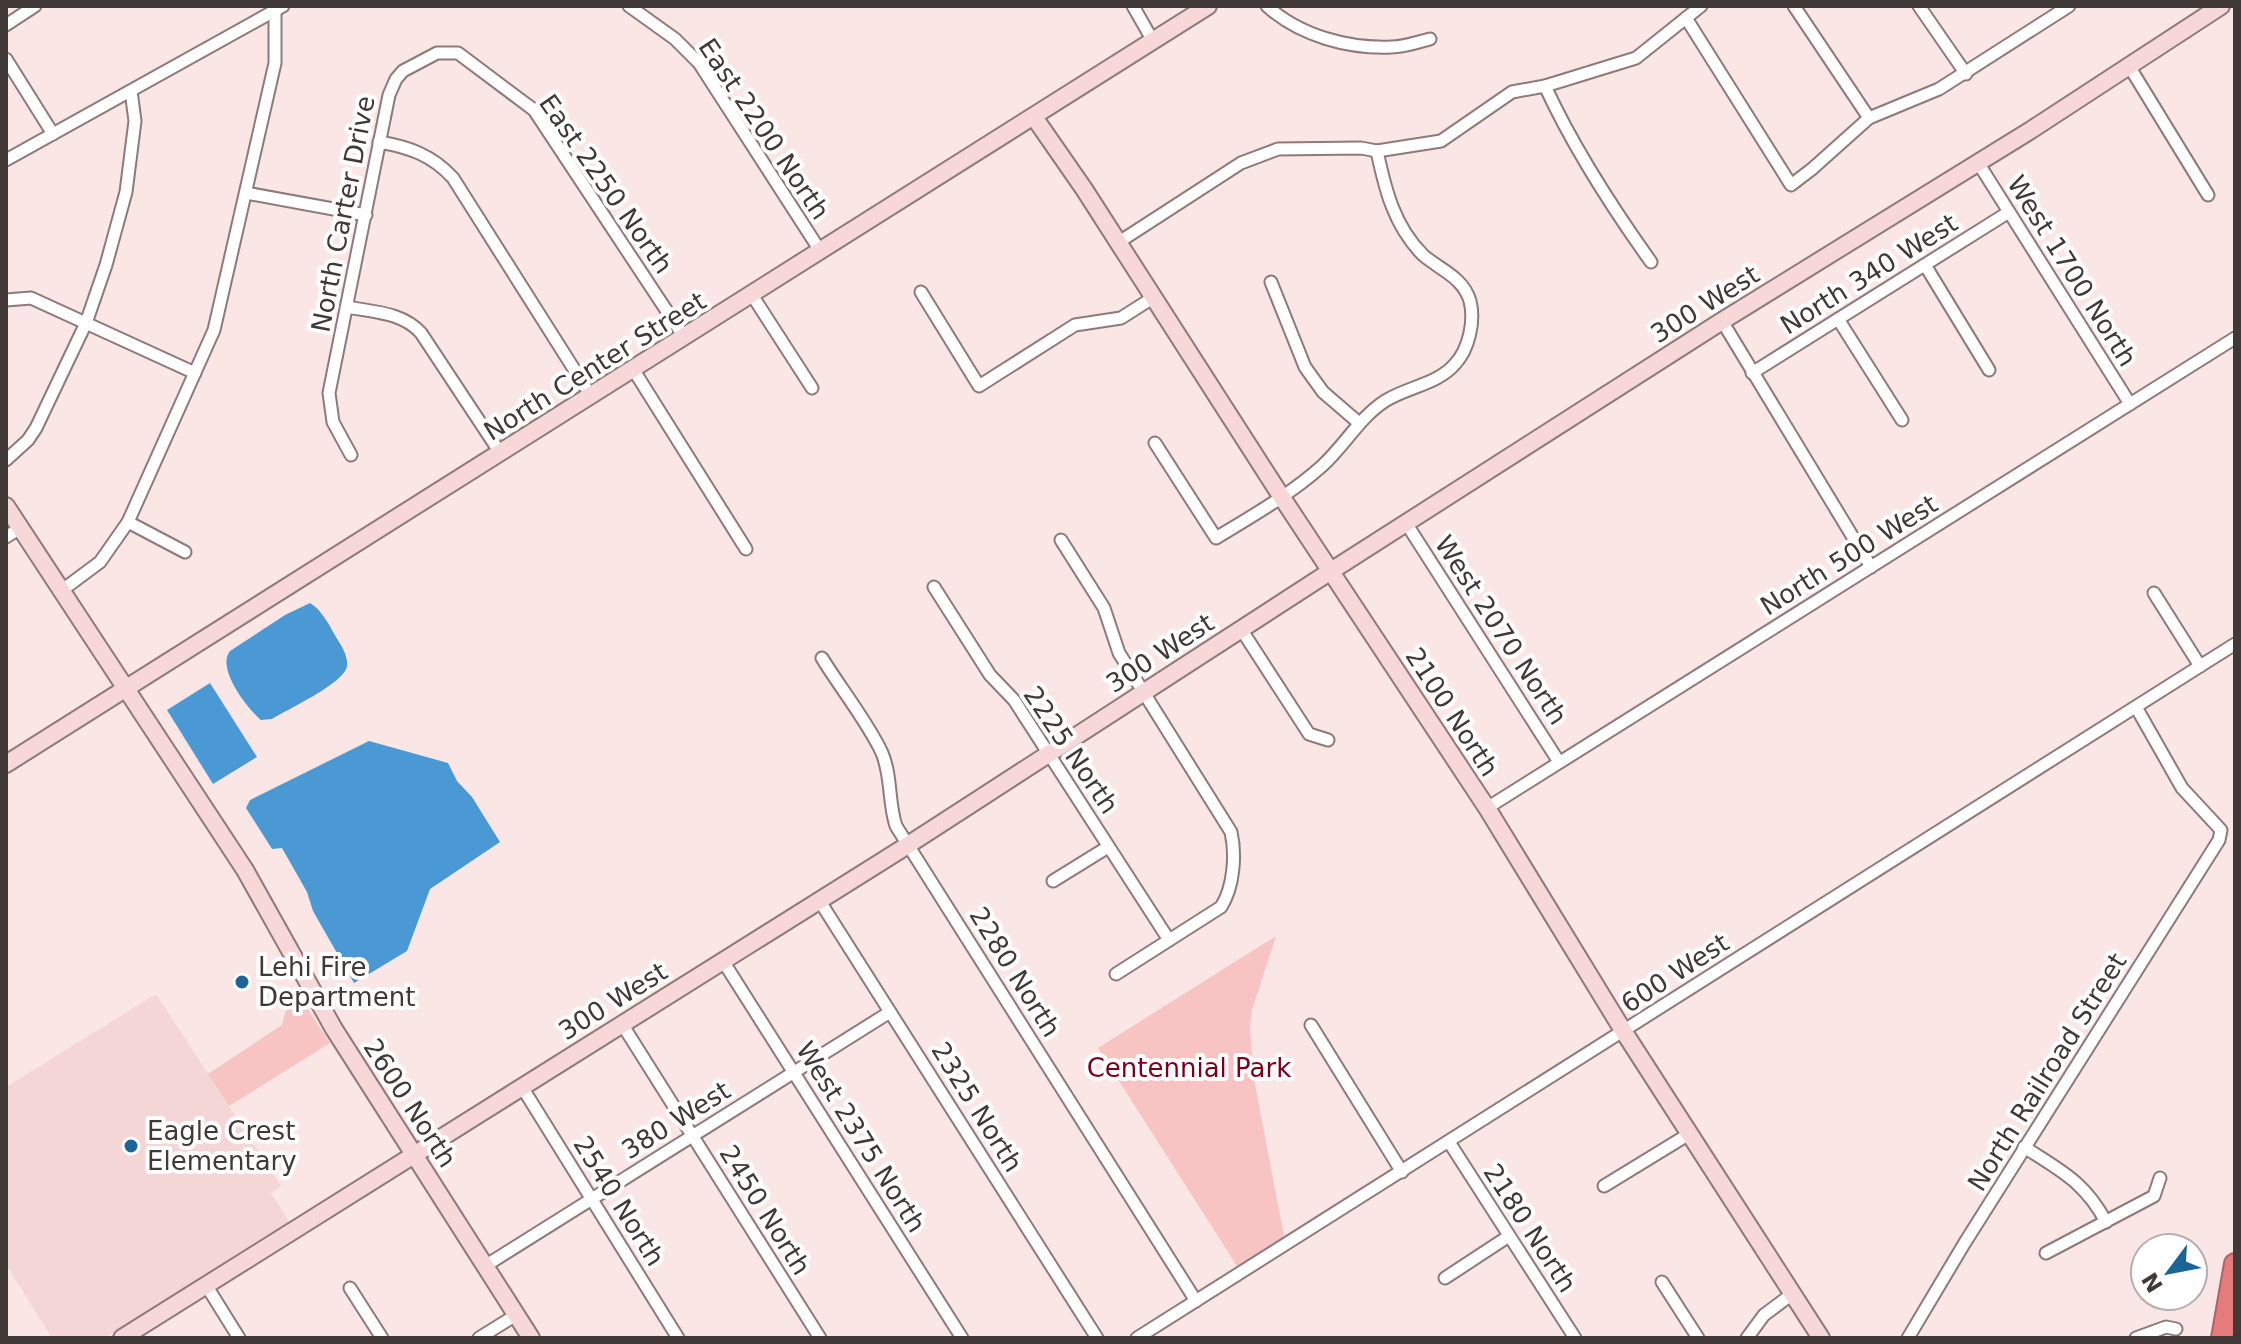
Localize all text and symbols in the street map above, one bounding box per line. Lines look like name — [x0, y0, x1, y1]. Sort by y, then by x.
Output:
street label: East 2200 North — [692, 33, 836, 225]
street label: East 2250 North — [533, 89, 679, 279]
street label: North Carter Drive — [305, 93, 381, 335]
street label: West 1700 North — [2001, 170, 2143, 372]
street label: North 340 West — [1775, 208, 1963, 340]
street label: 300 West — [1645, 259, 1765, 349]
street label: North Center Street — [479, 286, 711, 446]
street label: North 500 West — [1755, 489, 1943, 621]
street label: West 2070 North — [1429, 530, 1573, 730]
street label: 300 West — [1101, 607, 1219, 699]
street label: 2100 North — [1399, 642, 1505, 782]
street label: 2225 North — [1017, 681, 1125, 819]
street label: 2280 North — [963, 902, 1067, 1042]
street label: 600 West — [1616, 927, 1734, 1019]
street label: North Railroad Street — [1962, 948, 2132, 1196]
place label: Lehi Fire Department — [258, 952, 415, 1012]
street label: 300 West — [553, 956, 673, 1046]
marker: Lehi Fire Department — [233, 973, 251, 991]
street label: 2600 North — [357, 1033, 463, 1173]
street label: West 2375 North — [790, 1036, 932, 1238]
street label: 2325 North — [925, 1037, 1029, 1177]
park label: Centennial Park — [1087, 1053, 1291, 1083]
street label: 380 West — [616, 1075, 736, 1165]
place label: Eagle Crest Elementary — [147, 1116, 297, 1176]
street label: 2540 North — [567, 1131, 671, 1271]
marker: Eagle Crest Elementary — [122, 1137, 140, 1155]
street label: 2450 North — [713, 1140, 817, 1280]
street label: 2180 North — [1477, 1158, 1583, 1298]
north arrow — [2129, 1232, 2209, 1312]
text: N — [2137, 1268, 2168, 1297]

